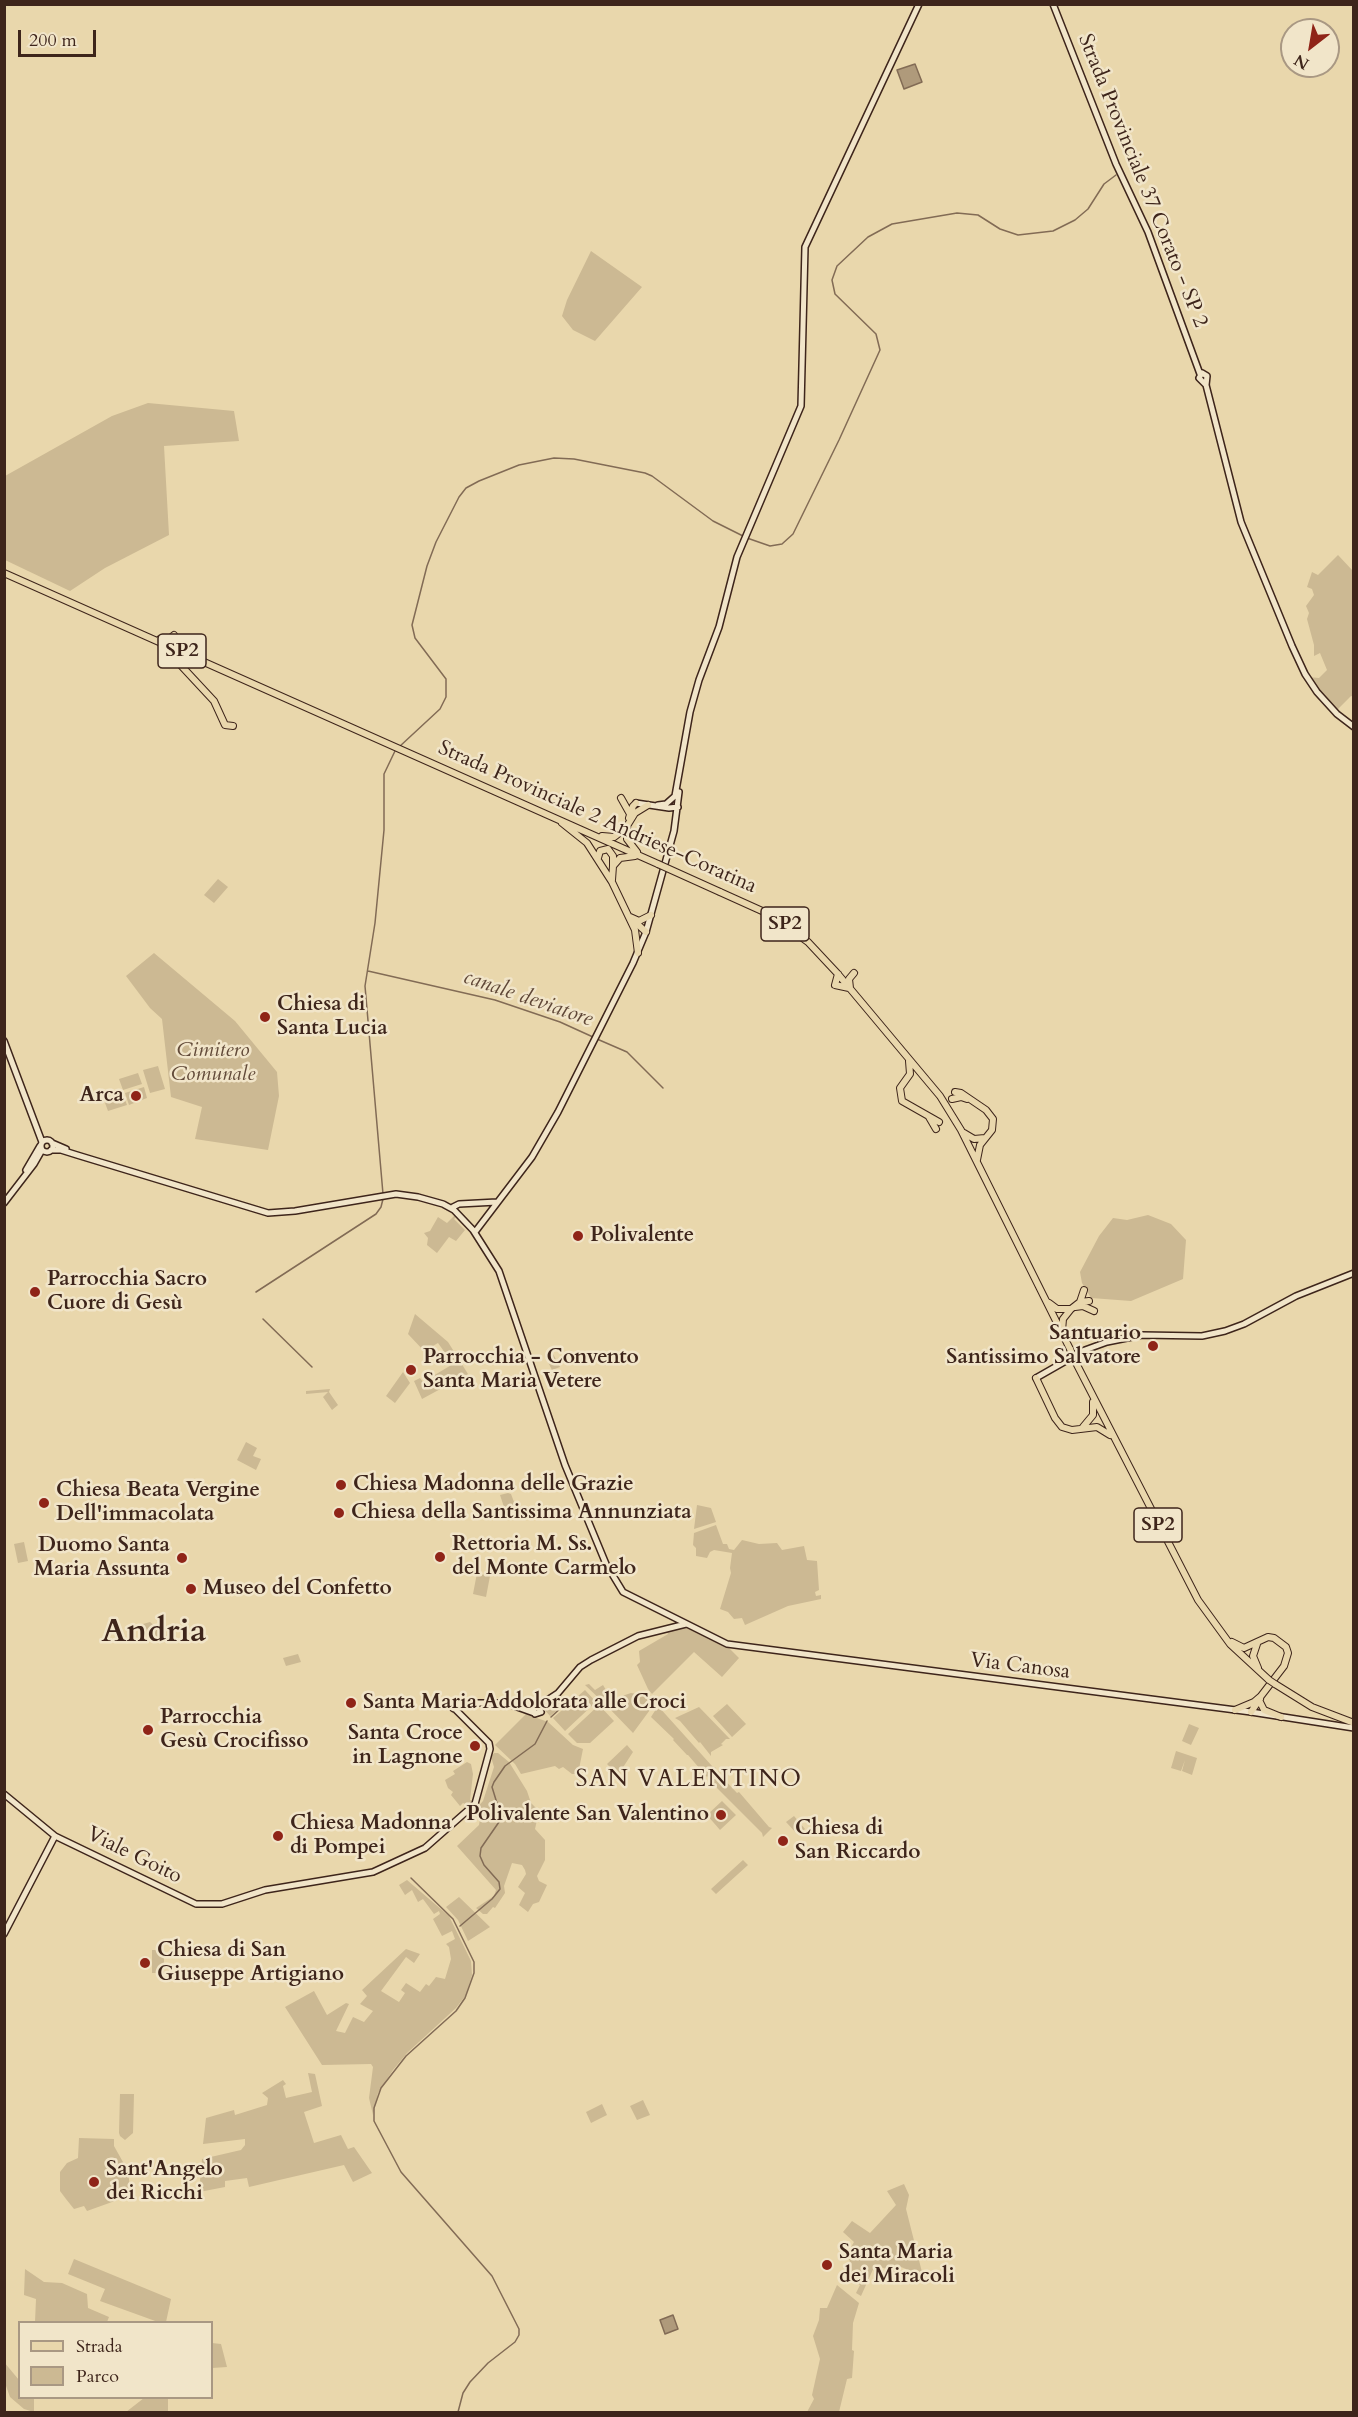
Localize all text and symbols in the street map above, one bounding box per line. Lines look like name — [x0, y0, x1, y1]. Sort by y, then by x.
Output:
scale bar — [21, 18, 99, 56]
north arrow — [1280, 18, 1340, 78]
text: 200 m — [29, 28, 77, 53]
street label: Strada Provinciale 37 Corato - SP 2 — [1072, 31, 1212, 331]
text: N — [1290, 49, 1313, 75]
road number: SP2 — [158, 634, 206, 668]
street label: Strada Provinciale 2 Andriese-Coratina — [434, 736, 760, 900]
road number: SP2 — [761, 907, 809, 941]
water label: canale deviatore — [460, 965, 596, 1033]
place label: Chiesa di Santa Lucia — [277, 992, 388, 1042]
marker: Chiesa di Santa Lucia — [258, 1010, 272, 1024]
park label: Cimitero Comunale — [171, 1038, 255, 1088]
place label: Arca — [80, 1083, 124, 1109]
marker: Arca — [129, 1089, 143, 1103]
place label: Polivalente — [590, 1223, 694, 1249]
marker: Polivalente — [571, 1229, 585, 1243]
place label: Parrocchia Sacro Cuore di Gesù — [47, 1267, 207, 1317]
marker: Parrocchia Sacro Cuore di Gesù — [28, 1285, 42, 1299]
place label: Santuario Santissimo Salvatore — [946, 1321, 1141, 1371]
marker: Santuario Santissimo Salvatore — [1146, 1339, 1160, 1353]
place label: Parrocchia - Convento Santa Maria Vetere — [423, 1345, 639, 1395]
marker: Parrocchia - Convento Santa Maria Vetere — [404, 1363, 418, 1377]
place label: Chiesa Madonna delle Grazie — [353, 1472, 634, 1498]
place label: Chiesa Beata Vergine Dell'immacolata — [56, 1478, 260, 1528]
marker: Chiesa Madonna delle Grazie — [334, 1478, 348, 1492]
marker: Chiesa Beata Vergine Dell'immacolata — [37, 1496, 51, 1510]
place label: Chiesa della Santissima Annunziata — [351, 1500, 692, 1526]
marker: Chiesa della Santissima Annunziata — [332, 1506, 346, 1520]
road number: SP2 — [1134, 1508, 1182, 1542]
place label: Rettoria M. Ss. del Monte Carmelo — [452, 1532, 636, 1582]
place label: Duomo Santa Maria Assunta — [34, 1533, 170, 1583]
marker: Rettoria M. Ss. del Monte Carmelo — [433, 1550, 447, 1564]
marker: Duomo Santa Maria Assunta — [175, 1551, 189, 1565]
place label: Museo del Confetto — [203, 1576, 392, 1602]
marker: Museo del Confetto — [184, 1582, 198, 1596]
district label: Andria — [102, 1613, 206, 1653]
street label: Via Canosa — [969, 1648, 1071, 1686]
place label: Santa Maria Addolorata alle Croci — [363, 1690, 686, 1716]
marker: Santa Maria Addolorata alle Croci — [344, 1696, 358, 1710]
place label: Parrocchia Gesù Crocifisso — [160, 1705, 308, 1755]
place label: Santa Croce in Lagnone — [348, 1721, 463, 1771]
marker: Parrocchia Gesù Crocifisso — [141, 1723, 155, 1737]
marker: Santa Croce in Lagnone — [468, 1739, 482, 1753]
district label: SAN VALENTINO — [575, 1766, 803, 1794]
place label: Polivalente San Valentino — [466, 1802, 709, 1828]
marker: Polivalente San Valentino — [714, 1808, 728, 1822]
place label: Chiesa Madonna di Pompei — [290, 1811, 452, 1861]
place label: Chiesa di San Riccardo — [795, 1816, 921, 1866]
street label: Viale Goito — [82, 1822, 186, 1890]
marker: Chiesa Madonna di Pompei — [271, 1829, 285, 1843]
marker: Chiesa di San Riccardo — [776, 1834, 790, 1848]
place label: Chiesa di San Giuseppe Artigiano — [157, 1938, 344, 1988]
marker: Chiesa di San Giuseppe Artigiano — [138, 1956, 152, 1970]
place label: Sant'Angelo dei Ricchi — [106, 2157, 223, 2207]
marker: Sant'Angelo dei Ricchi — [87, 2175, 101, 2189]
place label: Santa Maria dei Miracoli — [839, 2240, 955, 2290]
marker: Santa Maria dei Miracoli — [820, 2258, 834, 2272]
legend — [18, 2321, 213, 2399]
text: Strada — [76, 2334, 122, 2359]
text: Parco — [76, 2364, 119, 2389]

